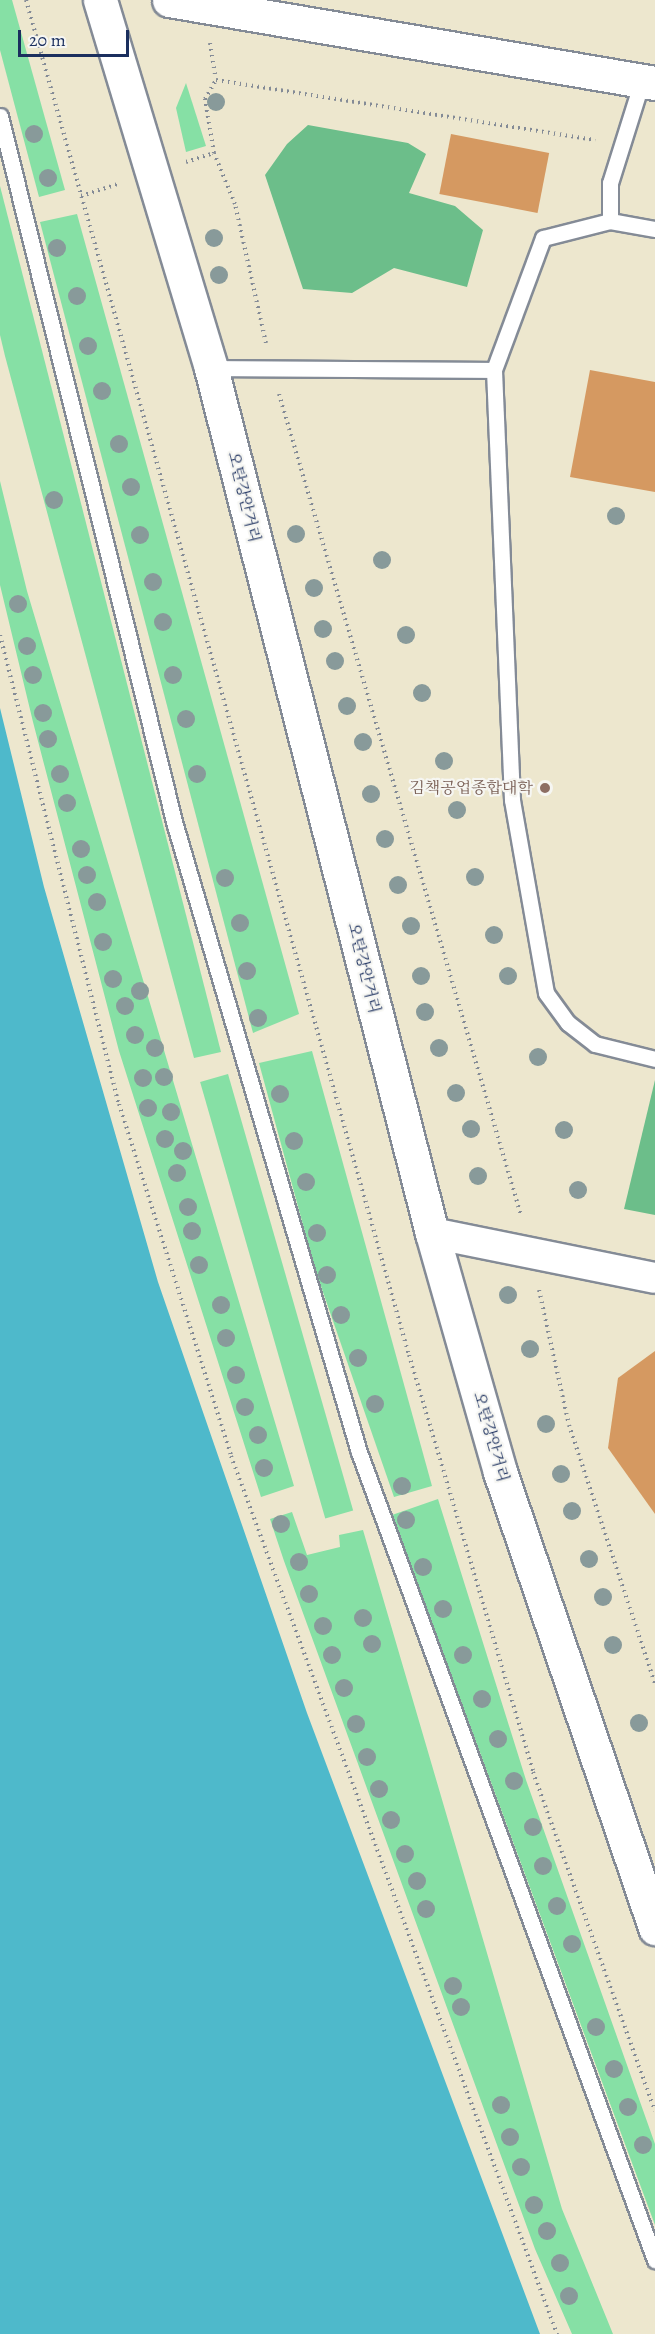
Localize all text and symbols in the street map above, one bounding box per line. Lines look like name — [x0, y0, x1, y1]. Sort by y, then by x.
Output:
scale bar — [21, 18, 132, 56]
text: 20 m — [29, 28, 66, 52]
street label: 오탄강안거리 — [223, 450, 265, 544]
place label: 김책공업종합대학 — [409, 778, 533, 798]
marker: 김책공업종합대학 — [538, 781, 552, 795]
street label: 오탄강안거리 — [343, 921, 385, 1015]
street label: 오탄강안거리 — [469, 1390, 513, 1484]

